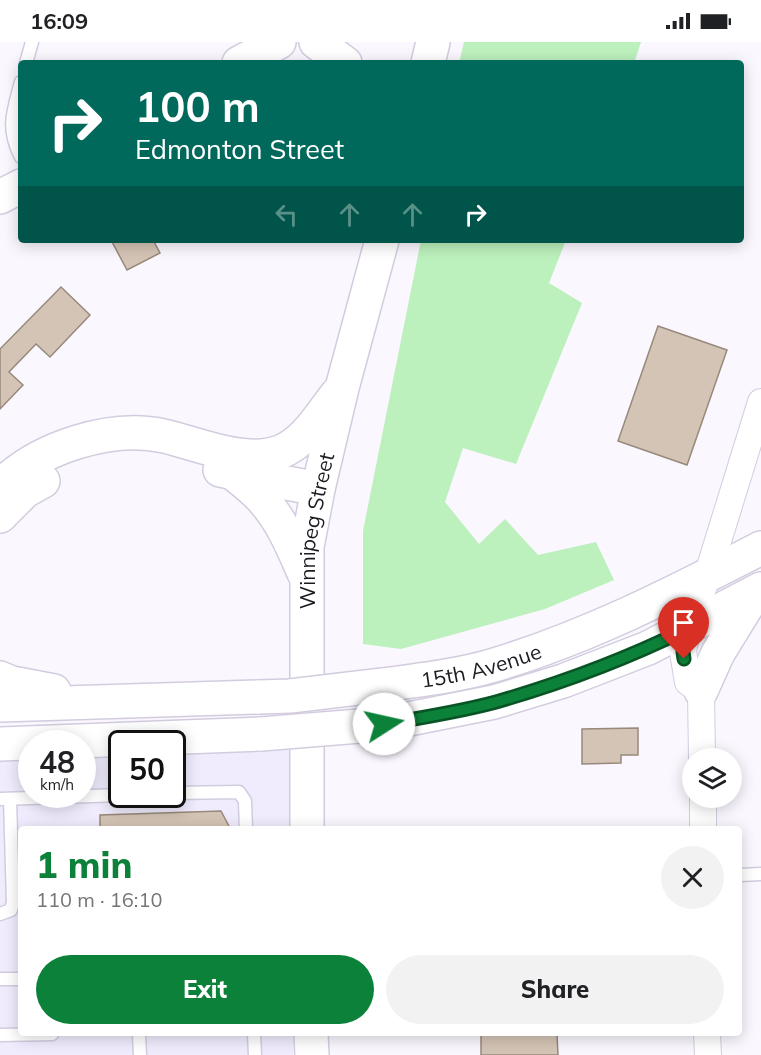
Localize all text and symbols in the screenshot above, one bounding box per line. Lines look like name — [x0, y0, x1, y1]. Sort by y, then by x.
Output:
text: 16:09 — [30, 7, 88, 35]
text: 100 m — [135, 80, 260, 133]
icon: right — [36, 84, 114, 162]
text: Edmonton Street — [135, 132, 344, 166]
icon: left — [270, 198, 303, 231]
icon: ahead — [333, 198, 366, 231]
icon: ahead — [396, 198, 429, 231]
icon: right — [459, 198, 492, 231]
street label: Winnipeg Street — [293, 450, 339, 609]
pin — [658, 597, 709, 659]
icon: arrive — [667, 606, 700, 639]
street label: 15th Avenue — [419, 638, 545, 693]
position arrow — [352, 692, 416, 756]
speed limit sign: 50 — [108, 730, 186, 808]
text: 48 — [39, 743, 75, 781]
map controls — [682, 748, 742, 808]
button: layers — [682, 748, 742, 808]
text: km/h — [40, 775, 74, 794]
text: 1 min — [36, 842, 132, 887]
button: close — [661, 846, 724, 909]
text: 110 m · 16:10 — [36, 887, 162, 912]
button: Exit — [36, 955, 374, 1024]
button: Share — [386, 955, 724, 1024]

